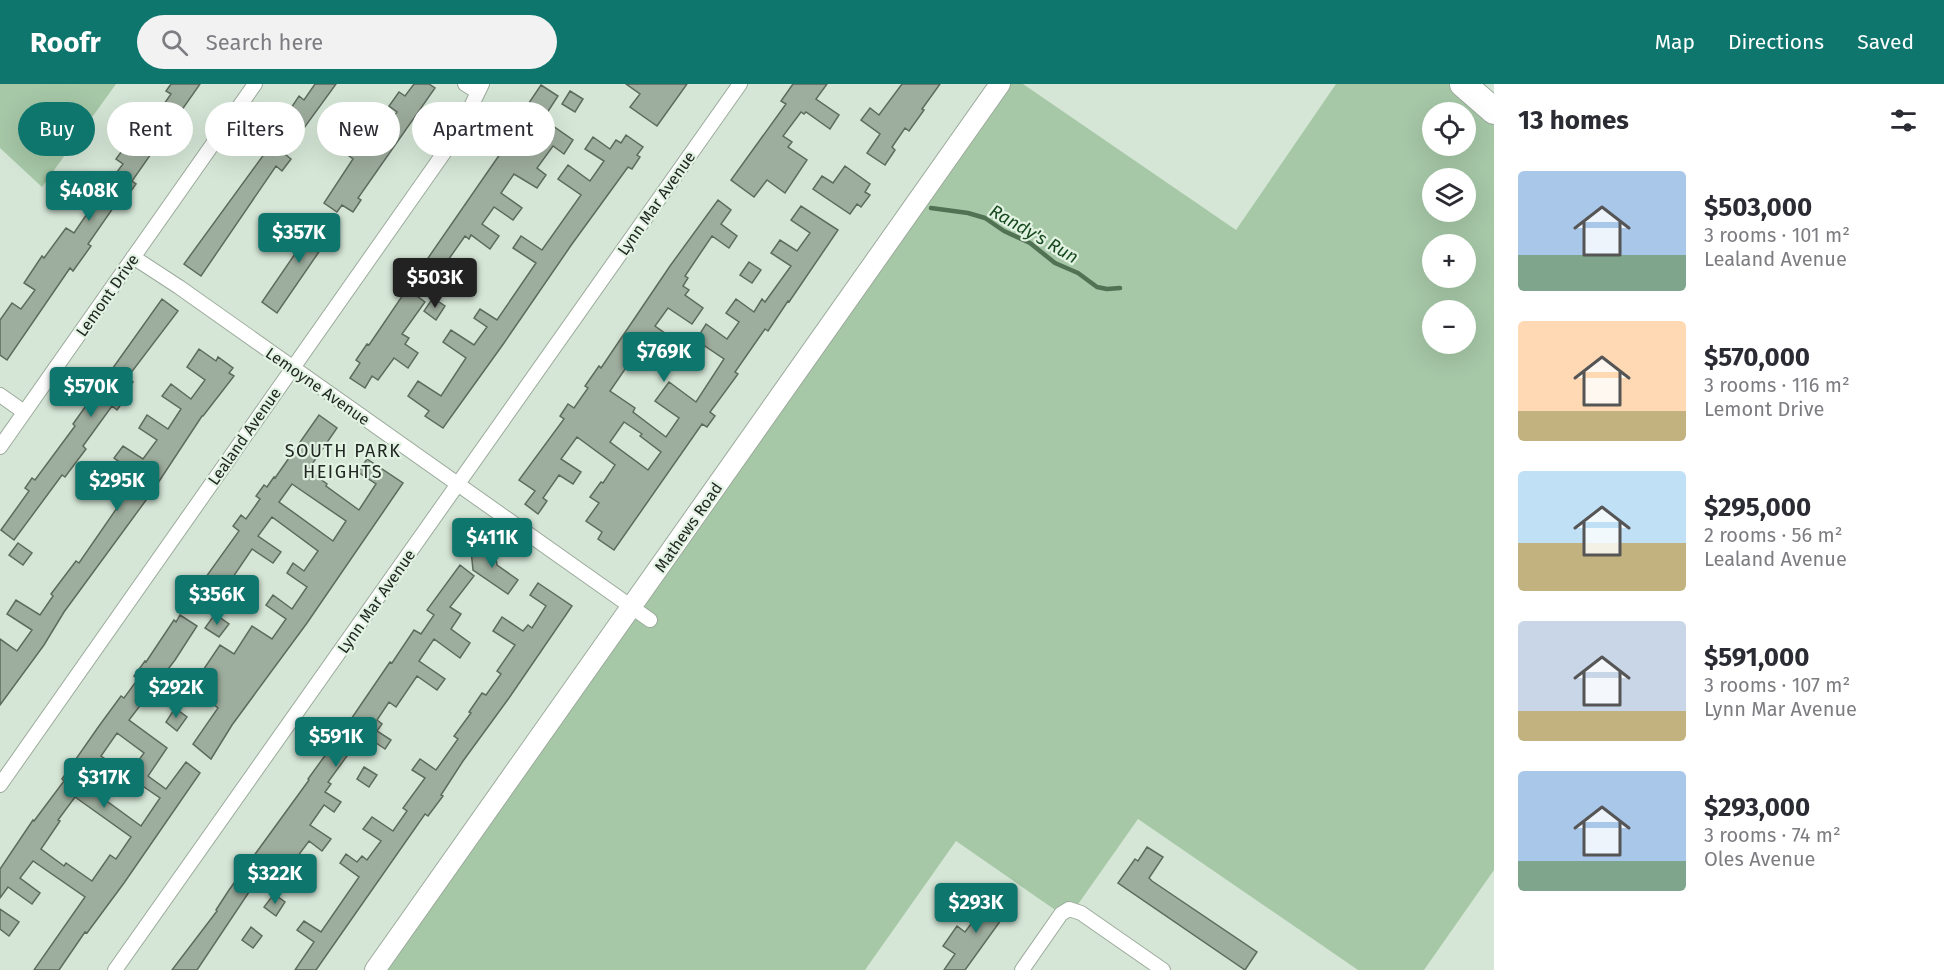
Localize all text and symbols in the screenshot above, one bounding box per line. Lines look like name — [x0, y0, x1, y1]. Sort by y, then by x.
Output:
search box — [137, 15, 557, 69]
text: Roofr — [30, 26, 101, 59]
icon: search — [158, 26, 191, 59]
text: Search here — [206, 29, 323, 56]
text: Map — [1655, 29, 1695, 55]
text: Directions — [1728, 29, 1824, 55]
text: Saved — [1857, 29, 1914, 55]
chip: Buy — [18, 102, 95, 156]
chip: Rent — [107, 102, 193, 156]
chip: Filters — [205, 102, 305, 156]
chip: New — [317, 102, 400, 156]
chip: Apartment — [412, 102, 555, 156]
map controls — [1422, 102, 1476, 354]
button: locate — [1422, 102, 1476, 156]
icon: filters — [1887, 104, 1920, 137]
text: 13 homes — [1518, 105, 1629, 136]
street label: Lynn Mar Avenue — [614, 148, 699, 259]
button: layers — [1422, 168, 1476, 222]
pin: $408K — [47, 171, 131, 222]
text: $408K — [60, 178, 118, 202]
text: $503,000 — [1704, 192, 1812, 223]
icon: home — [1566, 195, 1638, 267]
water label: Randy's Run — [986, 200, 1082, 268]
pin: $357K — [257, 213, 341, 264]
text: $357K — [272, 220, 326, 244]
text: 3 rooms · 101 m² — [1704, 223, 1850, 247]
button: + — [1422, 234, 1476, 288]
text: Lealand Avenue — [1704, 247, 1847, 271]
street label: Lemont Drive — [72, 250, 143, 340]
pin: $503K — [393, 258, 477, 309]
text: $503K — [407, 265, 463, 289]
button: − — [1422, 300, 1476, 354]
pin: $769K — [622, 332, 706, 383]
text: $769K — [637, 339, 691, 363]
text: $570,000 — [1704, 342, 1810, 373]
street label: Lemoyne Avenue — [262, 343, 373, 429]
icon: home — [1566, 345, 1638, 417]
pin: $570K — [49, 367, 133, 418]
text: 3 rooms · 116 m² — [1704, 373, 1850, 397]
text: $570K — [64, 374, 118, 398]
street label: Lealand Avenue — [204, 384, 285, 489]
text: Lemont Drive — [1704, 397, 1824, 421]
district label: SOUTH PARK HEIGHTS — [285, 440, 401, 483]
pin: $295K — [75, 461, 159, 512]
text: $295K — [89, 468, 145, 492]
street label: Mathews Road — [650, 479, 726, 576]
text: $295,000 — [1704, 492, 1811, 523]
icon: home — [1566, 495, 1638, 567]
pin: $411K — [450, 518, 534, 569]
text: 2 rooms · 56 m² — [1704, 523, 1843, 547]
text: $411K — [466, 525, 518, 549]
street label: Lynn Mar Avenue — [334, 546, 419, 657]
text: Lealand Avenue — [1704, 547, 1847, 571]
pin: $356K — [175, 575, 259, 626]
text: $356K — [189, 582, 245, 606]
text: $591,000 — [1704, 642, 1809, 673]
icon: home — [1566, 645, 1638, 717]
pin: $292K — [134, 668, 218, 719]
text: 3 rooms · 107 m² — [1704, 673, 1850, 697]
text: $292K — [149, 675, 203, 699]
text: Lynn Mar Avenue — [1704, 697, 1857, 721]
pin: $591K — [294, 717, 378, 768]
text: $591K — [309, 724, 363, 748]
pin: $317K — [62, 758, 146, 809]
text: $317K — [78, 765, 130, 789]
text: $293,000 — [1704, 792, 1810, 823]
icon: home — [1566, 795, 1638, 867]
text: 3 rooms · 74 m² — [1704, 823, 1841, 847]
text: Oles Avenue — [1704, 847, 1816, 871]
pin: $322K — [233, 854, 317, 905]
text: $322K — [248, 861, 302, 885]
pin: $293K — [934, 883, 1018, 934]
text: $293K — [949, 890, 1003, 914]

